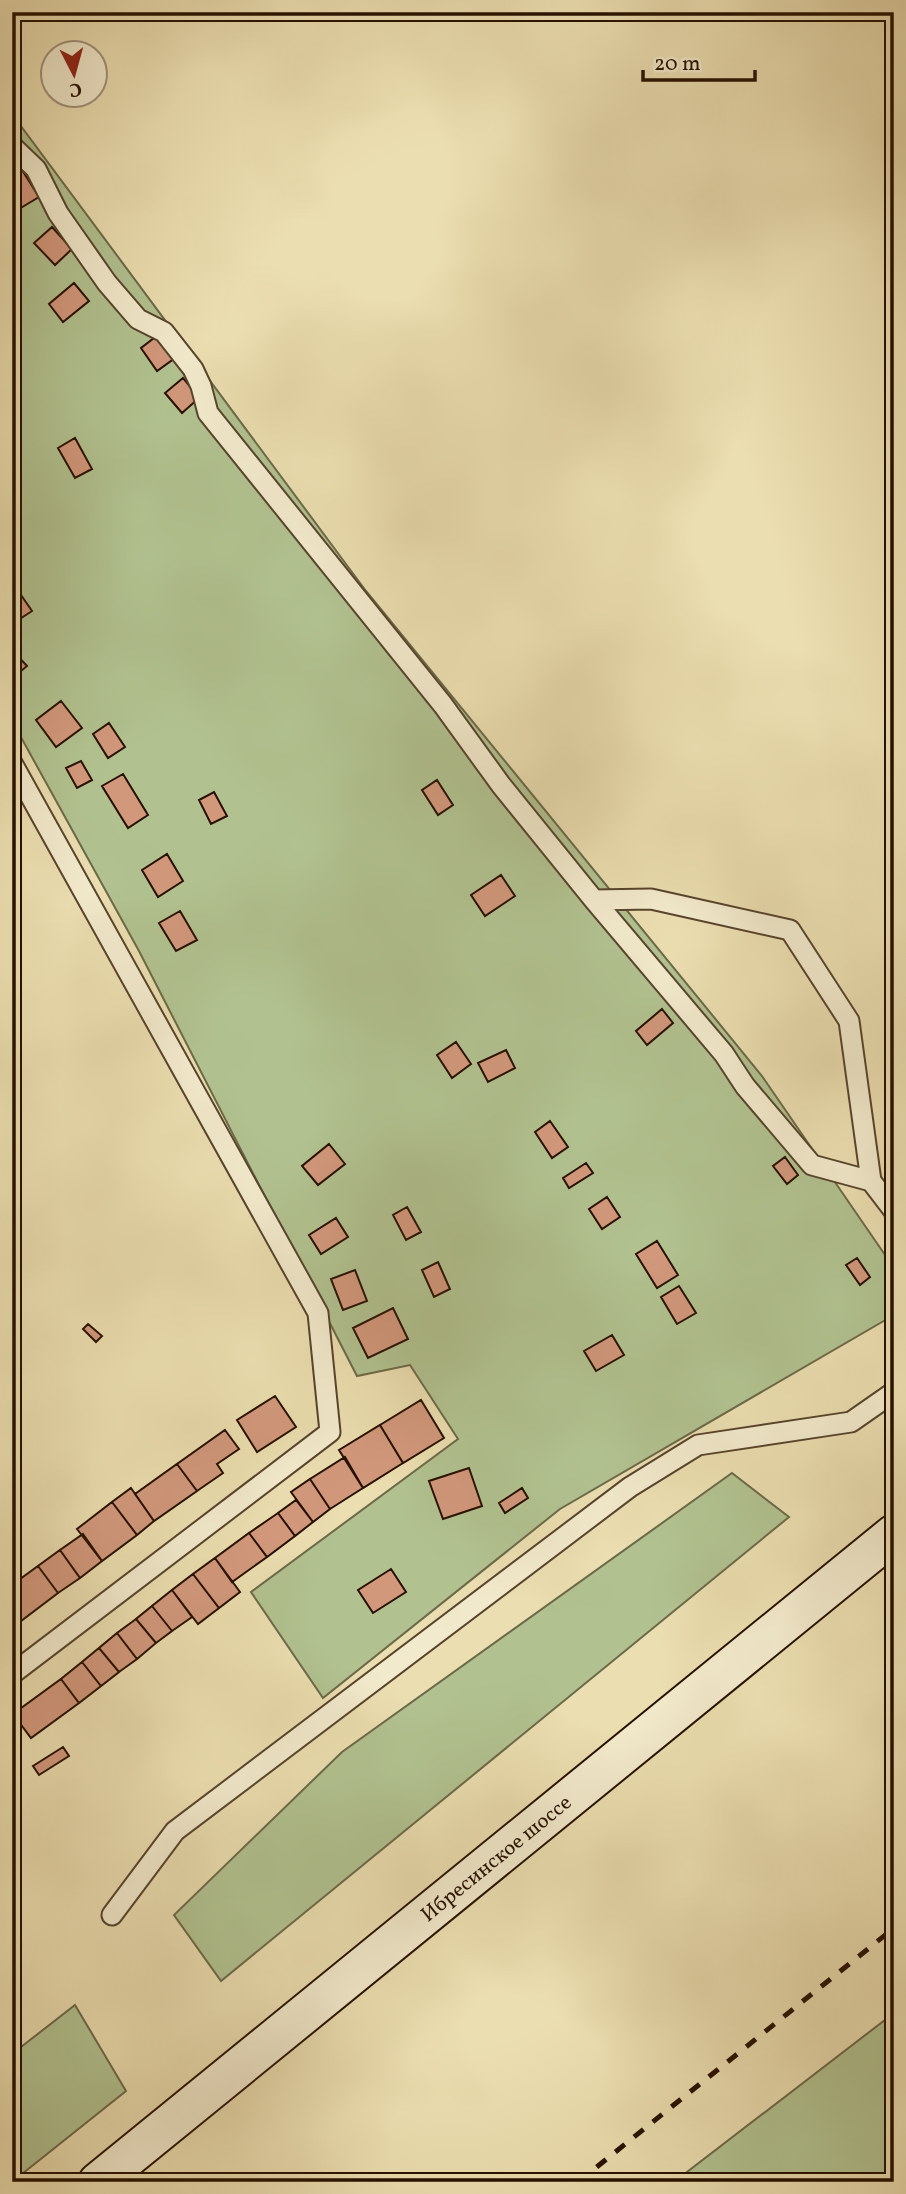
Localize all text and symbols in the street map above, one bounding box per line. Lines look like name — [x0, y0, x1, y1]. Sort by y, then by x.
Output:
north arrow — [38, 38, 108, 108]
scale bar — [643, 38, 755, 82]
text: 20 m — [654, 50, 700, 79]
text: С — [68, 75, 83, 102]
street label: Ибресинское шоссе — [415, 1789, 578, 1930]

